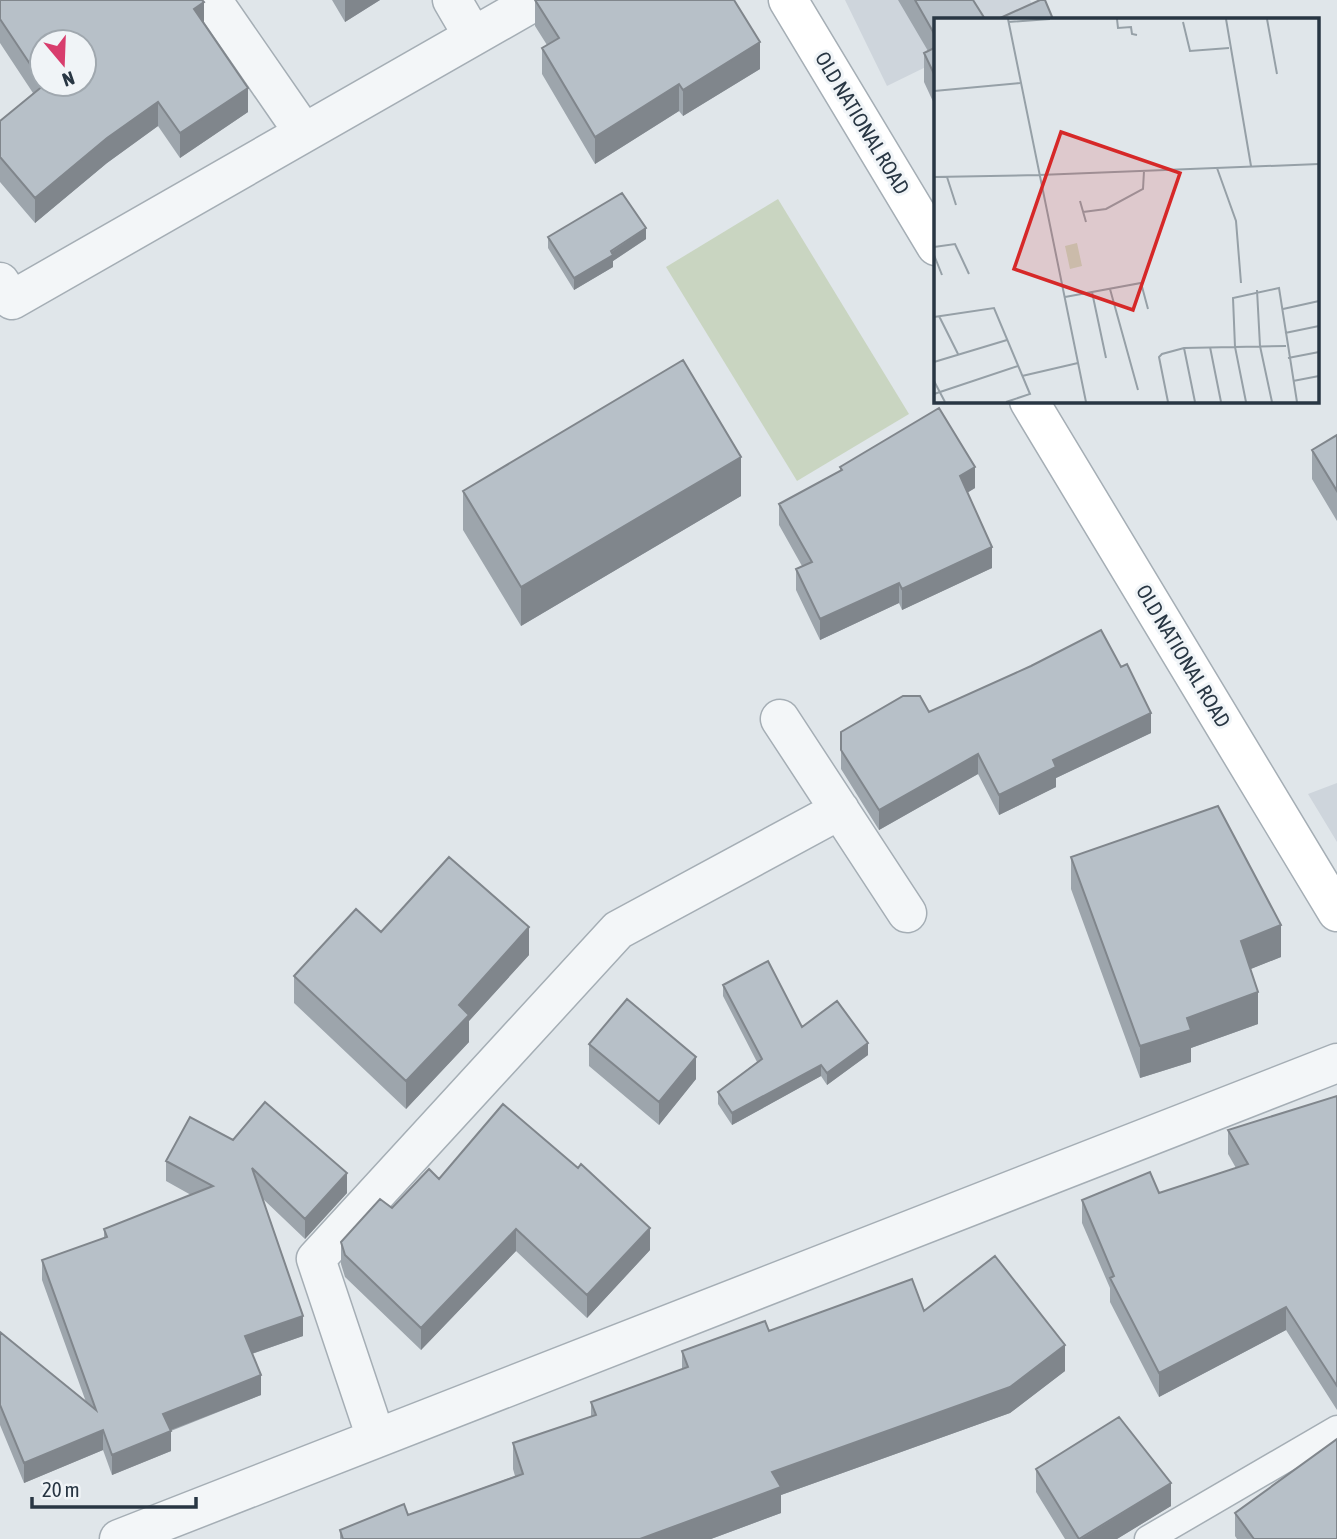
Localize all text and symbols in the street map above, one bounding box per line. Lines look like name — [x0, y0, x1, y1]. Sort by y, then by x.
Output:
inset map — [934, 18, 1320, 402]
north arrow — [28, 28, 98, 98]
street label: OLD NATIONAL ROAD — [811, 47, 915, 198]
text: N — [60, 67, 77, 91]
street label: OLD NATIONAL ROAD — [1132, 580, 1236, 731]
scale bar — [32, 1466, 196, 1510]
text: 20 m — [42, 1477, 80, 1501]

